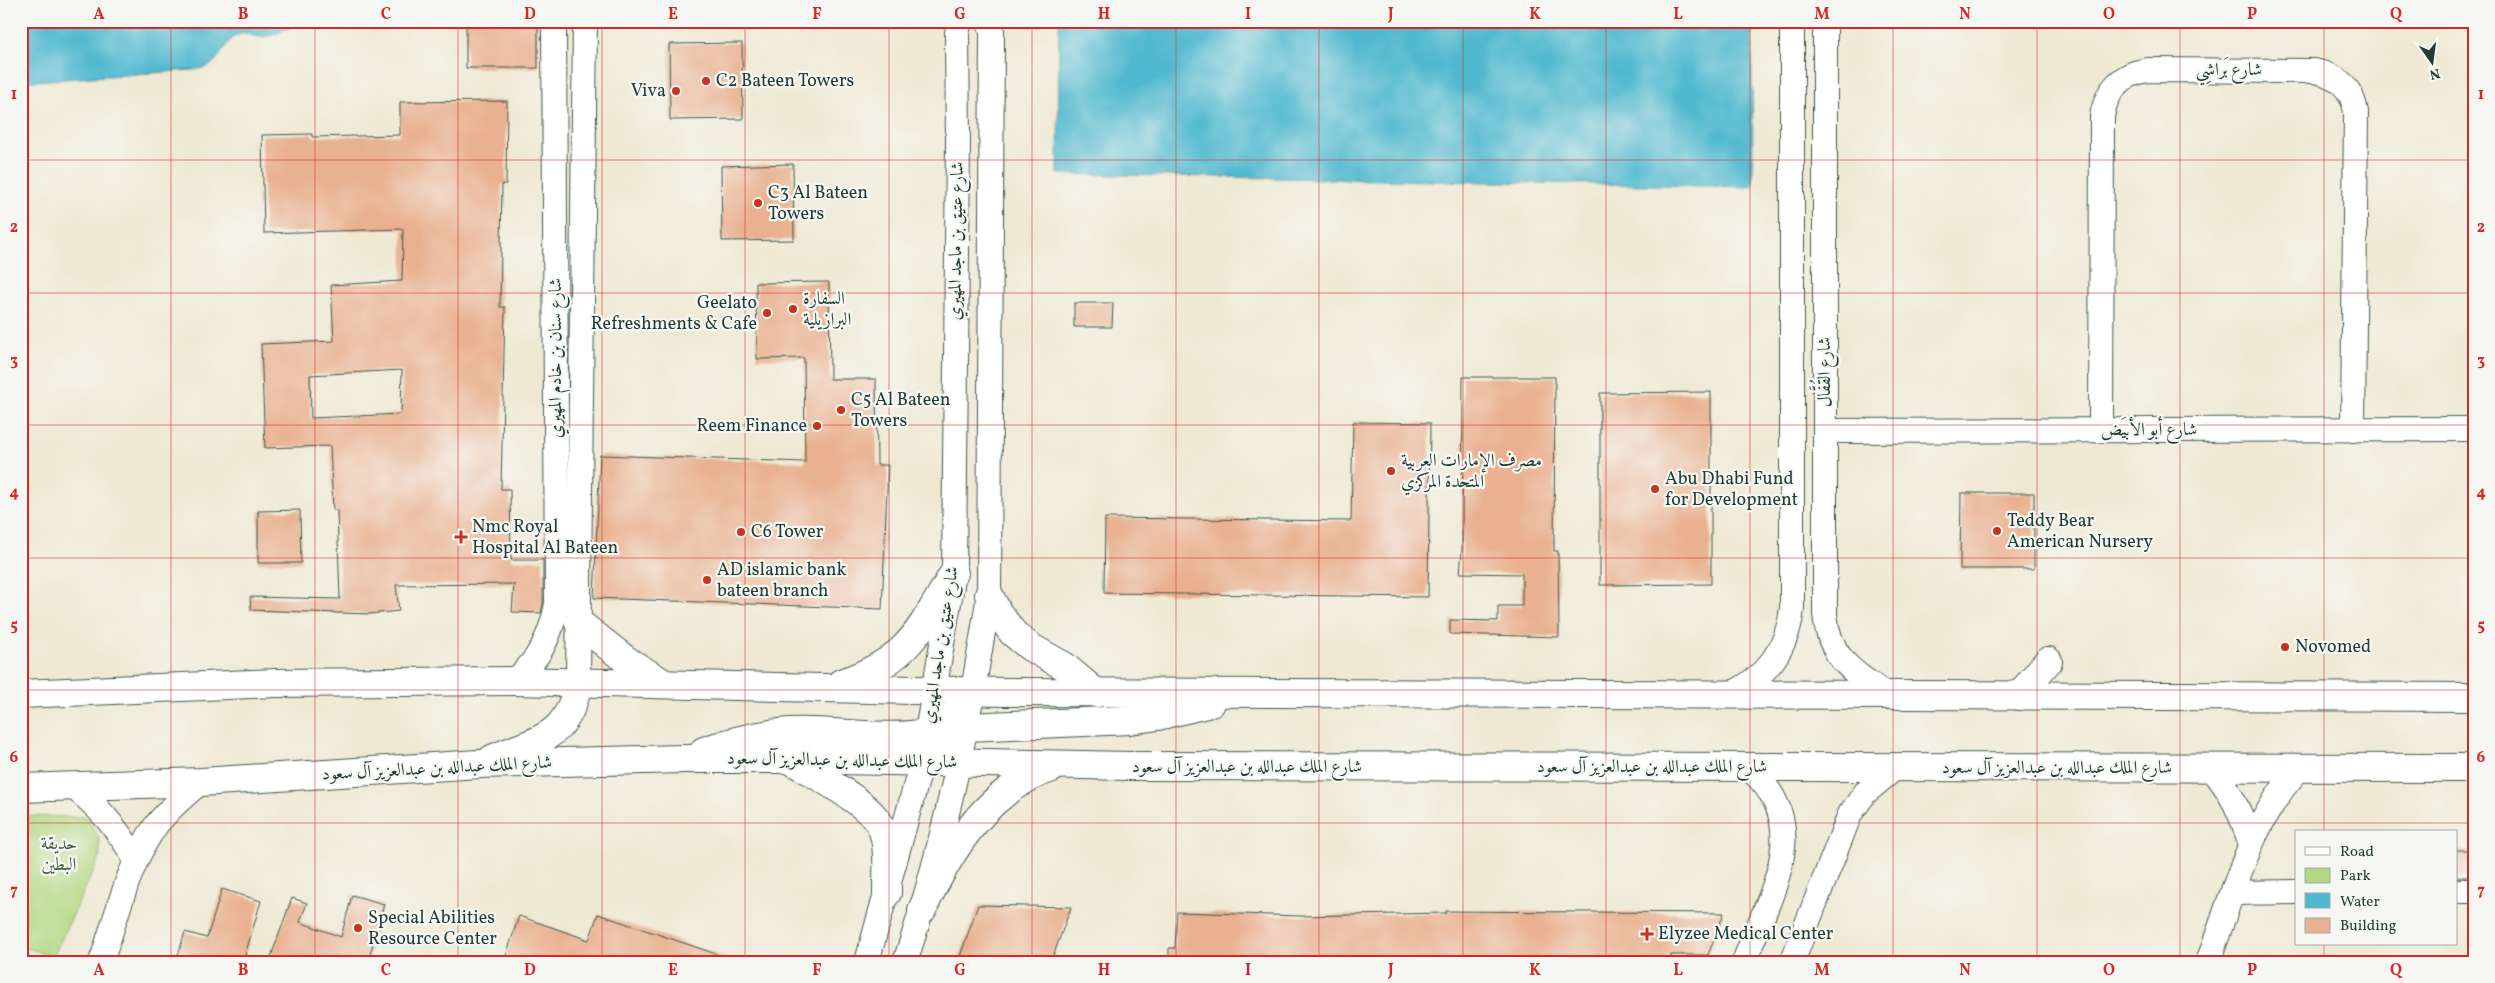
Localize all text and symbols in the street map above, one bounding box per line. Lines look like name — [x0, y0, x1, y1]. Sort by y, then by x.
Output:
text: A — [93, 4, 105, 26]
text: B — [238, 4, 249, 26]
text: C — [381, 4, 391, 26]
text: D — [524, 4, 536, 26]
text: E — [668, 4, 678, 26]
text: F — [812, 4, 822, 26]
text: G — [954, 4, 966, 26]
text: H — [1098, 4, 1110, 26]
text: I — [1245, 4, 1251, 26]
text: J — [1387, 4, 1394, 26]
text: K — [1529, 4, 1541, 26]
text: L — [1673, 4, 1683, 26]
text: M — [1814, 4, 1830, 26]
text: N — [1959, 4, 1971, 26]
text: O — [2103, 4, 2115, 26]
text: P — [2247, 4, 2257, 26]
text: Q — [2390, 4, 2403, 26]
north arrow — [2408, 38, 2458, 88]
street label: شارع بَراشِي — [2196, 56, 2262, 86]
text: N — [2428, 63, 2442, 84]
place label: C2 Bateen Towers — [716, 69, 854, 94]
marker: C2 Bateen Towers — [700, 75, 712, 87]
place label: Viva — [631, 79, 666, 104]
text: 1 — [11, 84, 17, 106]
text: 1 — [2478, 84, 2484, 106]
marker: Viva — [670, 85, 682, 97]
street label: شارع عتيق بن ماجد المهيري — [943, 161, 972, 321]
place label: C3 Al Bateen Towers — [768, 181, 868, 227]
marker: C3 Al Bateen Towers — [752, 197, 764, 209]
text: 2 — [10, 217, 18, 239]
text: 2 — [2477, 217, 2485, 239]
street label: شارع سنان بن خادم المهيري — [544, 278, 571, 438]
place label: السفارة البرازيلية — [803, 287, 851, 333]
place label: Geelato Refreshments & Cafe — [591, 291, 757, 337]
marker: السفارة البرازيلية — [787, 303, 799, 315]
marker: Geelato Refreshments & Cafe — [761, 307, 773, 319]
street label: شارع القُفَّال — [1809, 337, 1839, 407]
text: 3 — [10, 350, 18, 372]
text: 3 — [2477, 350, 2485, 372]
place label: C5 Al Bateen Towers — [851, 388, 951, 434]
marker: C5 Al Bateen Towers — [835, 404, 847, 416]
place label: Reem Finance — [696, 414, 807, 439]
street label: شارع أبو الأبيَض — [2101, 416, 2197, 444]
marker: Reem Finance — [811, 420, 823, 432]
place label: مصرف الإمارات العربية المتحدة المركزي — [1401, 449, 1542, 496]
marker: مصرف الإمارات العربية المتحدة المركزي — [1385, 465, 1397, 477]
place label: Abu Dhabi Fund for Development — [1665, 467, 1798, 513]
text: 4 — [9, 482, 19, 504]
text: 4 — [2476, 482, 2486, 504]
marker: Abu Dhabi Fund for Development — [1649, 483, 1661, 495]
place label: Teddy Bear American Nursery — [2007, 509, 2153, 555]
place label: Nmc Royal Hospital Al Bateen — [472, 515, 619, 561]
place label: C6 Tower — [751, 520, 824, 545]
marker: Teddy Bear American Nursery — [1991, 525, 2003, 537]
marker: C6 Tower — [735, 526, 747, 538]
marker: Nmc Royal Hospital Al Bateen — [454, 530, 468, 544]
place label: AD islamic bank bateen branch — [717, 558, 846, 604]
street label: شارع عتيق بن ماجد المهيري — [916, 565, 967, 726]
marker: AD islamic bank bateen branch — [701, 574, 713, 586]
text: 5 — [10, 615, 18, 637]
text: 5 — [2477, 615, 2485, 637]
place label: Novomed — [2295, 635, 2371, 660]
marker: Novomed — [2279, 641, 2291, 653]
street label: شارع الملك عبدالله بن عبدالعزيز آل سعود — [726, 746, 957, 777]
text: 6 — [10, 747, 19, 769]
text: 6 — [2477, 747, 2486, 769]
street label: شارع الملك عبدالله بن عبدالعزيز آل سعود — [321, 750, 553, 789]
street label: شارع الملك عبدالله بن عبدالعزيز آل سعود — [1132, 755, 1362, 781]
street label: شارع الملك عبدالله بن عبدالعزيز آل سعود — [1537, 755, 1767, 781]
street label: شارع الملك عبدالله بن عبدالعزيز آل سعود — [1942, 756, 2172, 782]
legend — [2295, 830, 2458, 946]
park label: حديقة البطين — [41, 832, 77, 878]
text: Road — [2340, 842, 2374, 863]
text: Park — [2340, 866, 2371, 887]
text: 7 — [10, 880, 18, 902]
text: 7 — [2477, 880, 2485, 902]
text: Water — [2340, 892, 2380, 913]
place label: Special Abilities Resource Center — [368, 906, 497, 952]
text: Building — [2340, 916, 2397, 937]
marker: Special Abilities Resource Center — [352, 922, 364, 934]
place label: Elyzee Medical Center — [1658, 922, 1834, 947]
marker: Elyzee Medical Center — [1640, 927, 1654, 941]
text: A — [93, 960, 105, 982]
text: B — [238, 960, 249, 982]
text: C — [381, 960, 391, 982]
text: D — [524, 960, 536, 982]
text: E — [668, 960, 678, 982]
text: F — [812, 960, 822, 982]
text: G — [954, 960, 966, 982]
text: H — [1098, 960, 1110, 982]
text: I — [1245, 960, 1251, 982]
text: J — [1387, 960, 1394, 982]
text: K — [1529, 960, 1541, 982]
text: L — [1673, 960, 1683, 982]
text: M — [1814, 960, 1830, 982]
text: N — [1959, 960, 1971, 982]
text: O — [2103, 960, 2115, 982]
text: P — [2247, 960, 2257, 982]
text: Q — [2390, 960, 2403, 982]

